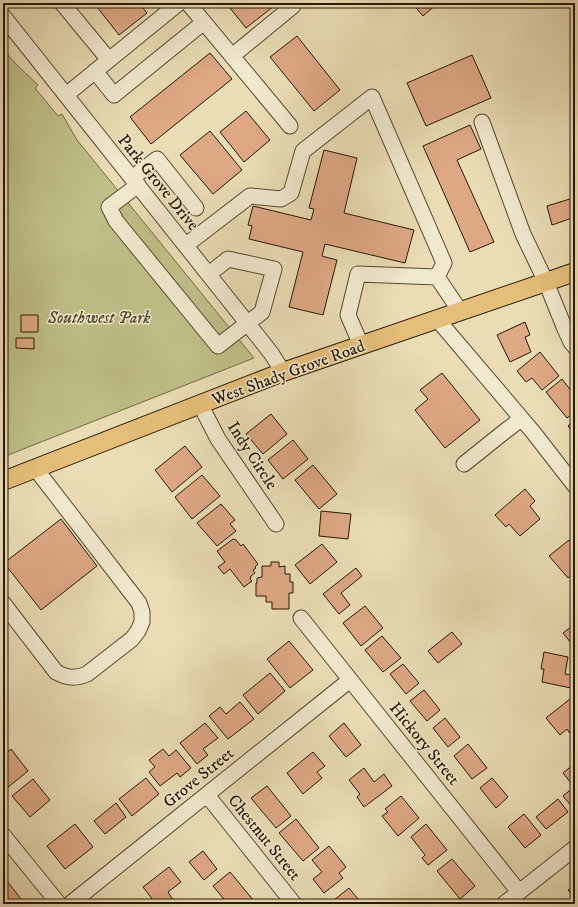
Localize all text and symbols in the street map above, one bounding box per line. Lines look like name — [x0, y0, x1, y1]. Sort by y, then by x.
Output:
street label: Park Grove Drive — [113, 130, 204, 235]
park label: Southwest Park — [47, 307, 151, 329]
street label: West Shady Grove Road — [208, 335, 368, 411]
street label: Indy Circle — [222, 417, 282, 494]
street label: Hickory Street — [384, 698, 465, 790]
street label: Grove Street — [159, 742, 239, 813]
street label: Chestnut Street — [223, 790, 306, 886]

